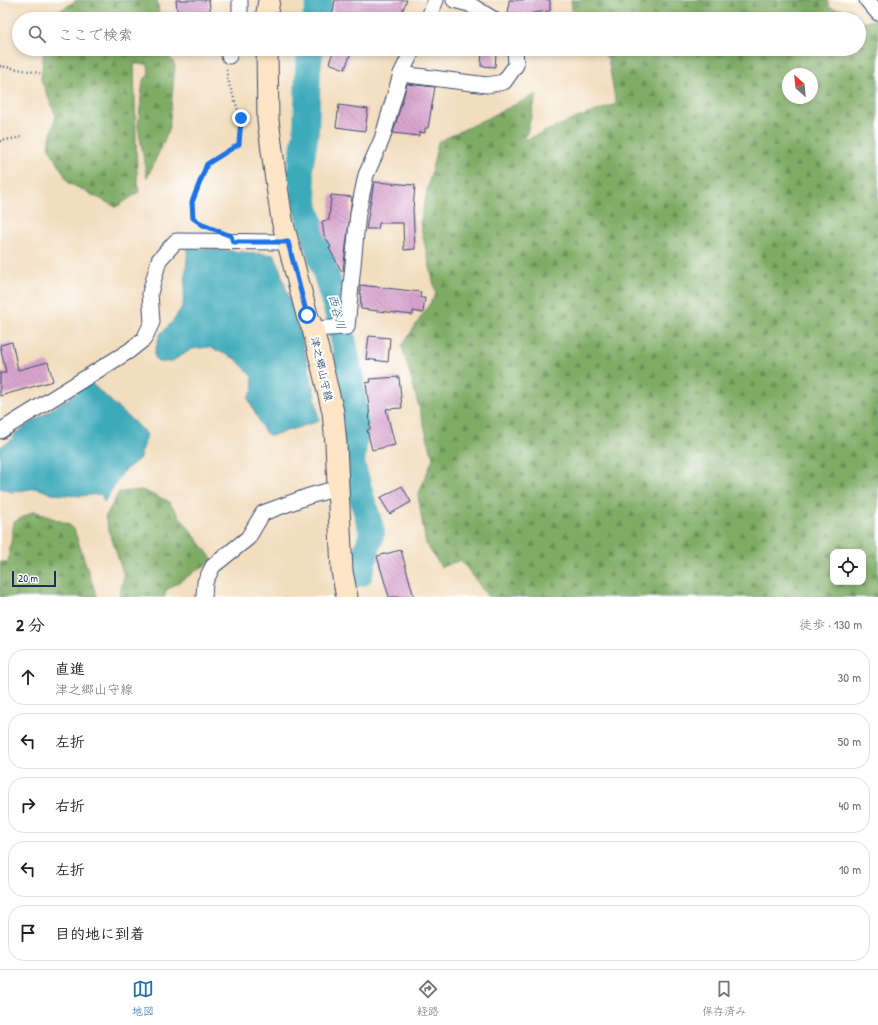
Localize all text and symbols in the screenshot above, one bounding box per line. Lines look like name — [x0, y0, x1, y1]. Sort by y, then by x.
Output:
search box — [12, 12, 866, 56]
icon: search — [26, 23, 48, 45]
text: ここで検索 — [58, 24, 133, 45]
north arrow — [782, 68, 818, 104]
route end — [232, 109, 250, 127]
water label: 西谷川 — [325, 292, 350, 331]
route start — [298, 306, 316, 324]
street label: 津之郷山守線 — [308, 335, 336, 403]
map controls — [830, 549, 866, 585]
button: locate — [830, 549, 866, 585]
scale bar — [12, 569, 56, 588]
text: 20 m — [18, 571, 38, 585]
text: 2 分 — [16, 613, 45, 636]
text: 徒歩 · 130 m — [799, 615, 862, 633]
text: 直進 — [55, 658, 85, 679]
icon: ahead — [17, 666, 39, 688]
text: 30 m — [838, 668, 861, 686]
text: 津之郷山守線 — [55, 680, 133, 698]
icon: left — [17, 730, 39, 752]
text: 左折 — [55, 731, 85, 752]
text: 50 m — [838, 732, 861, 750]
icon: right — [17, 794, 39, 816]
text: 右折 — [55, 795, 85, 816]
text: 40 m — [838, 796, 861, 814]
icon: left — [17, 858, 39, 880]
text: 左折 — [55, 859, 85, 880]
text: 10 m — [839, 860, 861, 878]
icon: arrive — [17, 922, 39, 944]
text: 目的地に到着 — [55, 923, 145, 944]
tab: 地図 — [132, 978, 154, 1018]
tab: 経路 — [417, 978, 439, 1018]
tab: 保存済み — [702, 978, 746, 1018]

